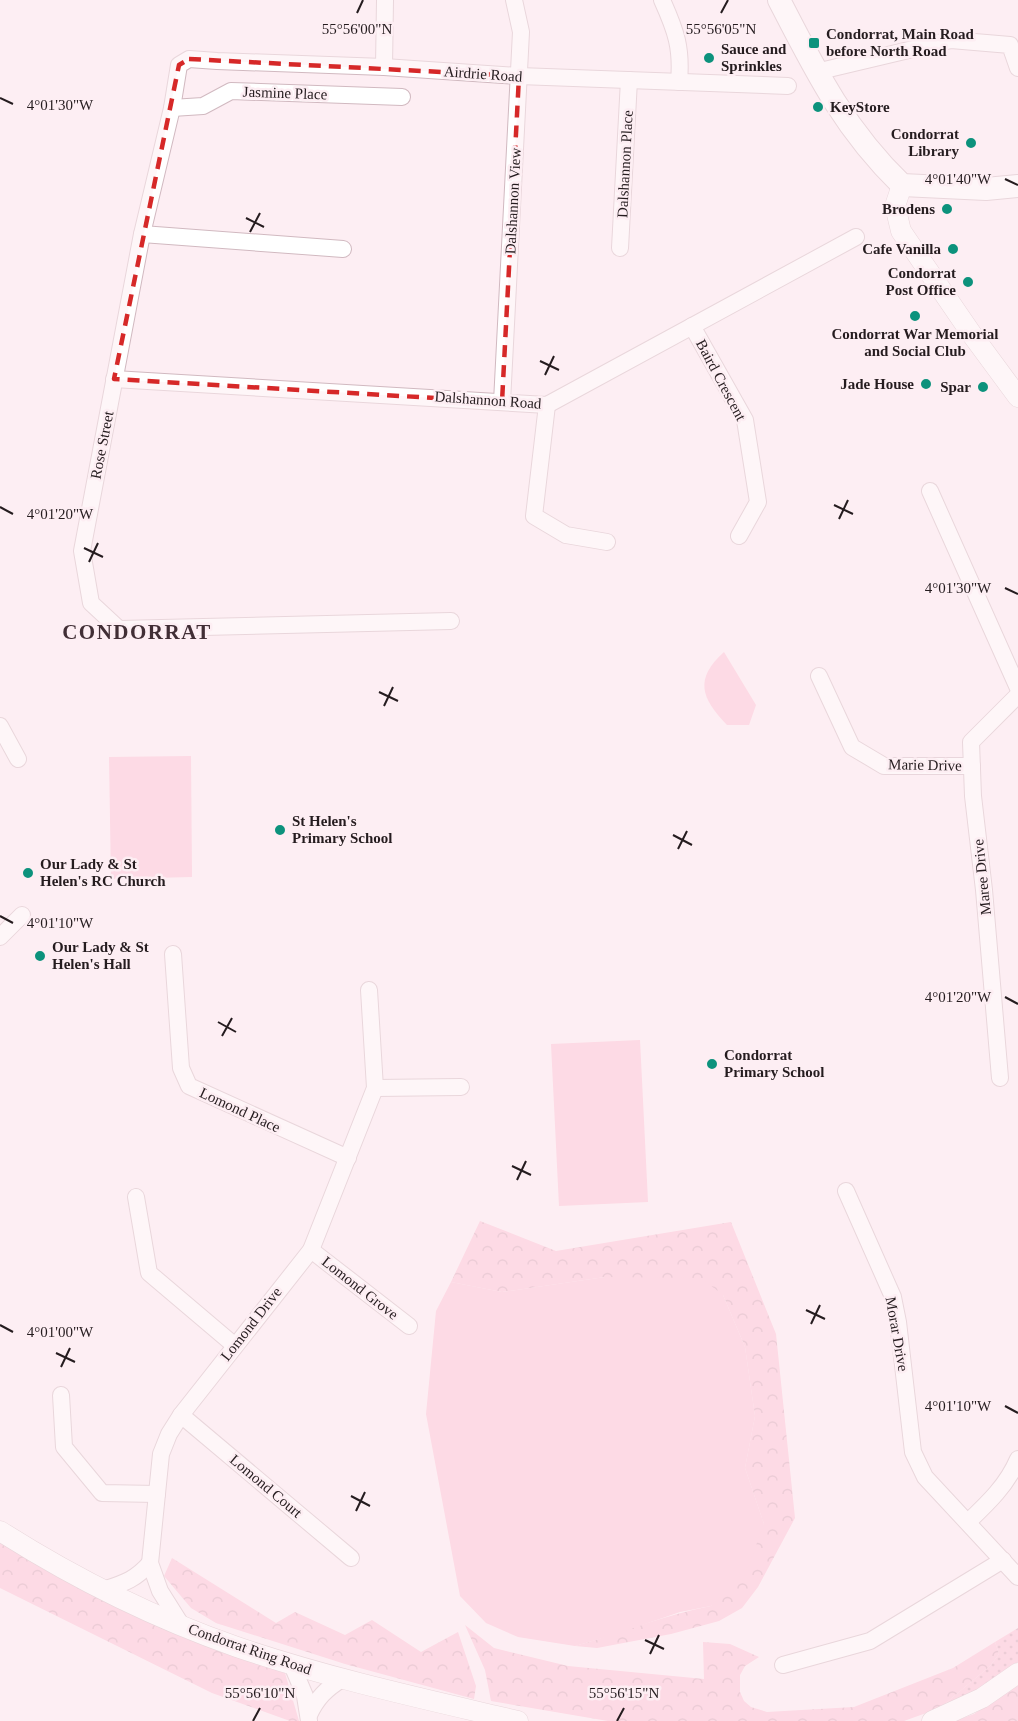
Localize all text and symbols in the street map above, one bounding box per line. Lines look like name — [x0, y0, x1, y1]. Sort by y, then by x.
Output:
text: 55°56'00"N — [322, 21, 392, 37]
text: 55°56'05"N — [686, 21, 756, 37]
place label: Condorrat, Main Road before North Road — [826, 26, 975, 59]
marker: Condorrat, Main Road before North Road — [807, 36, 821, 50]
place label: Sauce and Sprinkles — [721, 41, 787, 74]
marker: Sauce and Sprinkles — [702, 51, 716, 65]
street label: Airdrie Road — [443, 63, 523, 85]
street label: Jasmine Place — [242, 84, 328, 102]
text: 4°01'30"W — [27, 97, 94, 113]
place label: KeyStore — [830, 99, 890, 115]
marker: KeyStore — [811, 100, 825, 114]
street label: Dalshannon Place — [614, 109, 636, 218]
place label: Condorrat Library — [891, 126, 959, 159]
marker: Condorrat Library — [964, 136, 978, 150]
street label: Dalshannon View — [502, 147, 524, 255]
text: 4°01'40"W — [925, 171, 992, 187]
place label: Brodens — [882, 201, 935, 217]
marker: Brodens — [940, 202, 954, 216]
place label: Cafe Vanilla — [862, 241, 941, 257]
marker: Cafe Vanilla — [946, 242, 960, 256]
place label: Condorrat Post Office — [886, 265, 956, 298]
marker: Condorrat Post Office — [961, 275, 975, 289]
marker: Condorrat War Memorial and Social Club — [908, 309, 922, 323]
place label: Condorrat War Memorial and Social Club — [832, 326, 998, 359]
street label: Baird Crescent — [693, 337, 749, 424]
place label: Jade House — [840, 376, 914, 392]
marker: Jade House — [919, 377, 933, 391]
place label: Spar — [940, 379, 971, 395]
marker: Spar — [976, 380, 990, 394]
street label: Dalshannon Road — [434, 388, 542, 412]
street label: Rose Street — [88, 409, 117, 480]
text: 4°01'20"W — [27, 506, 94, 522]
text: 4°01'30"W — [925, 580, 992, 596]
district label: CONDORRAT — [62, 620, 212, 644]
street label: Marie Drive — [888, 756, 962, 774]
place label: St Helen's Primary School — [292, 813, 392, 846]
marker: St Helen's Primary School — [273, 823, 287, 837]
street label: Maree Drive — [970, 838, 994, 916]
place label: Our Lady & St Helen's RC Church — [40, 856, 166, 889]
marker: Our Lady & St Helen's RC Church — [21, 866, 35, 880]
text: 4°01'10"W — [27, 915, 94, 931]
place label: Our Lady & St Helen's Hall — [52, 939, 149, 972]
marker: Our Lady & St Helen's Hall — [33, 949, 47, 963]
text: 4°01'20"W — [925, 989, 992, 1005]
place label: Condorrat Primary School — [724, 1047, 824, 1080]
marker: Condorrat Primary School — [705, 1057, 719, 1071]
street label: Lomond Place — [197, 1084, 283, 1136]
street label: Lomond Grove — [319, 1253, 401, 1323]
street label: Lomond Drive — [217, 1284, 285, 1364]
street label: Morar Drive — [883, 1295, 911, 1373]
text: 4°01'00"W — [27, 1324, 94, 1340]
text: 4°01'10"W — [925, 1398, 992, 1414]
street label: Lomond Court — [227, 1451, 306, 1521]
street label: Condorrat Ring Road — [186, 1620, 314, 1678]
text: 55°56'10"N — [225, 1685, 295, 1701]
text: 55°56'15"N — [589, 1685, 659, 1701]

